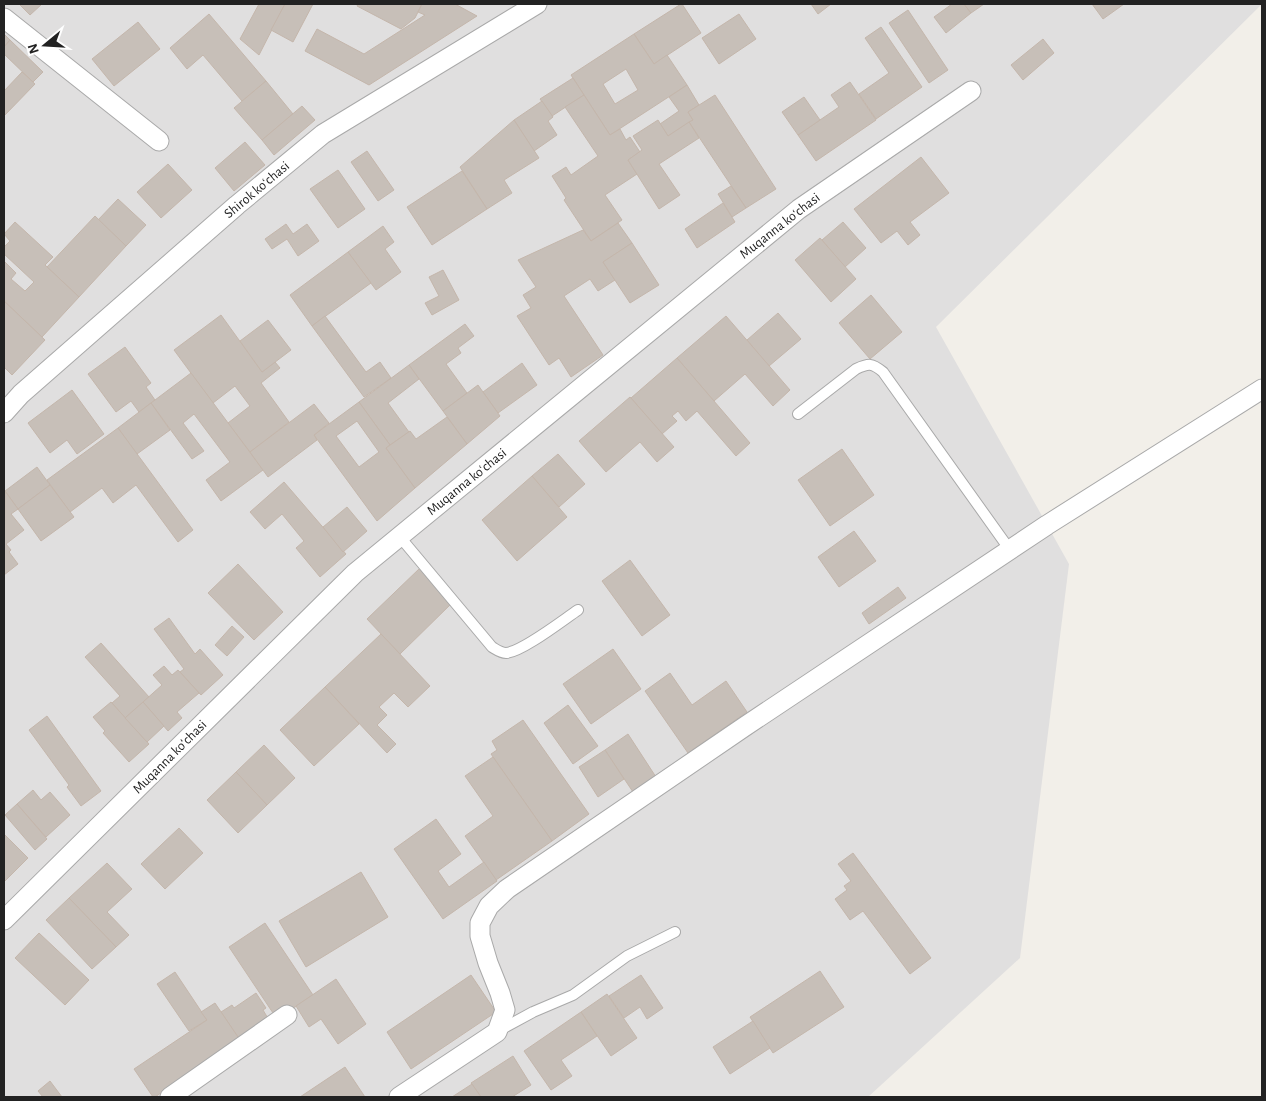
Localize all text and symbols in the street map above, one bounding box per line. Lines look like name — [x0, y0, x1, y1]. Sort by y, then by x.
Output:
north arrow — [20, 20, 70, 70]
text: N — [25, 42, 42, 56]
street label: Shirok koʻchasi — [222, 159, 292, 221]
street label: Muqanna koʻchasi — [737, 190, 823, 262]
street label: Muqanna koʻchasi — [425, 446, 509, 518]
street label: Muqanna koʻchasi — [131, 718, 209, 796]

